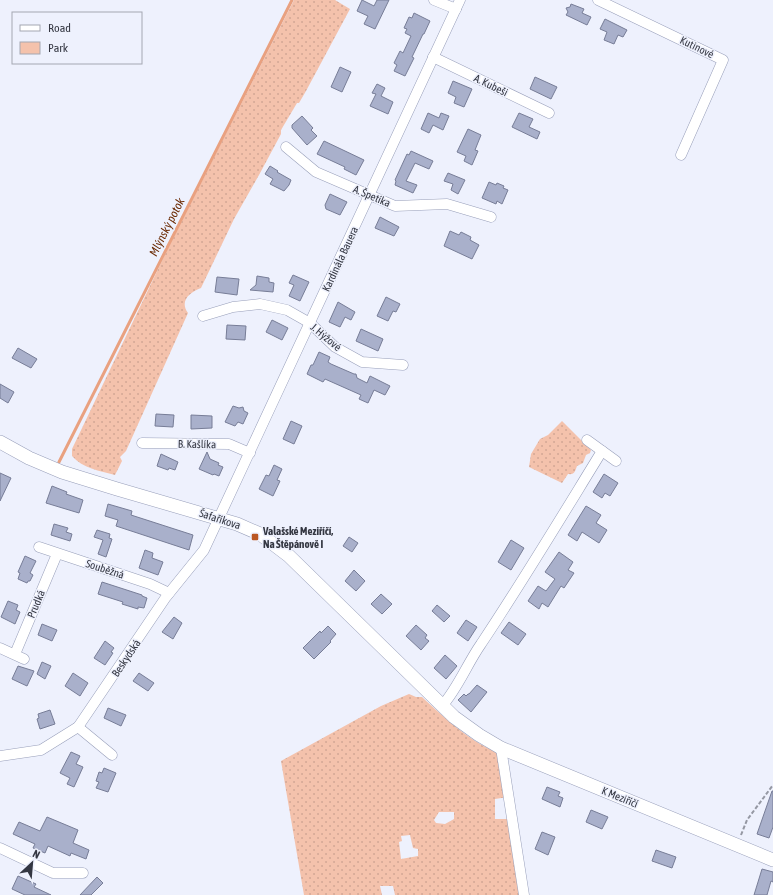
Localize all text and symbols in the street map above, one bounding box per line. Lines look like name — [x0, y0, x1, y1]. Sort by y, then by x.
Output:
legend — [12, 12, 142, 64]
text: Road — [48, 21, 71, 35]
street label: Kutinové — [678, 34, 716, 60]
text: Park — [48, 41, 69, 55]
street label: A. Kubeši — [472, 72, 510, 98]
street label: A. Špetíka — [352, 183, 392, 209]
water label: Mlýnský potok — [146, 195, 188, 258]
street label: Kardinála Bauera — [320, 225, 360, 293]
street label: J. Hýžové — [308, 321, 344, 353]
street label: B. Kašlíka — [178, 438, 216, 450]
street label: Šafaříkova — [198, 507, 242, 531]
place label: Valašské Meziříčí, Na Štěpánově I — [262, 525, 333, 550]
marker: Valašské Meziříčí, Na Štěpánově I — [250, 532, 260, 542]
street label: Souběžná — [84, 557, 126, 581]
street label: Prudká — [25, 588, 47, 620]
street label: Beskydská — [109, 637, 143, 679]
street label: K Meziříčí — [600, 784, 640, 810]
north arrow — [12, 843, 52, 883]
text: N — [31, 847, 42, 861]

